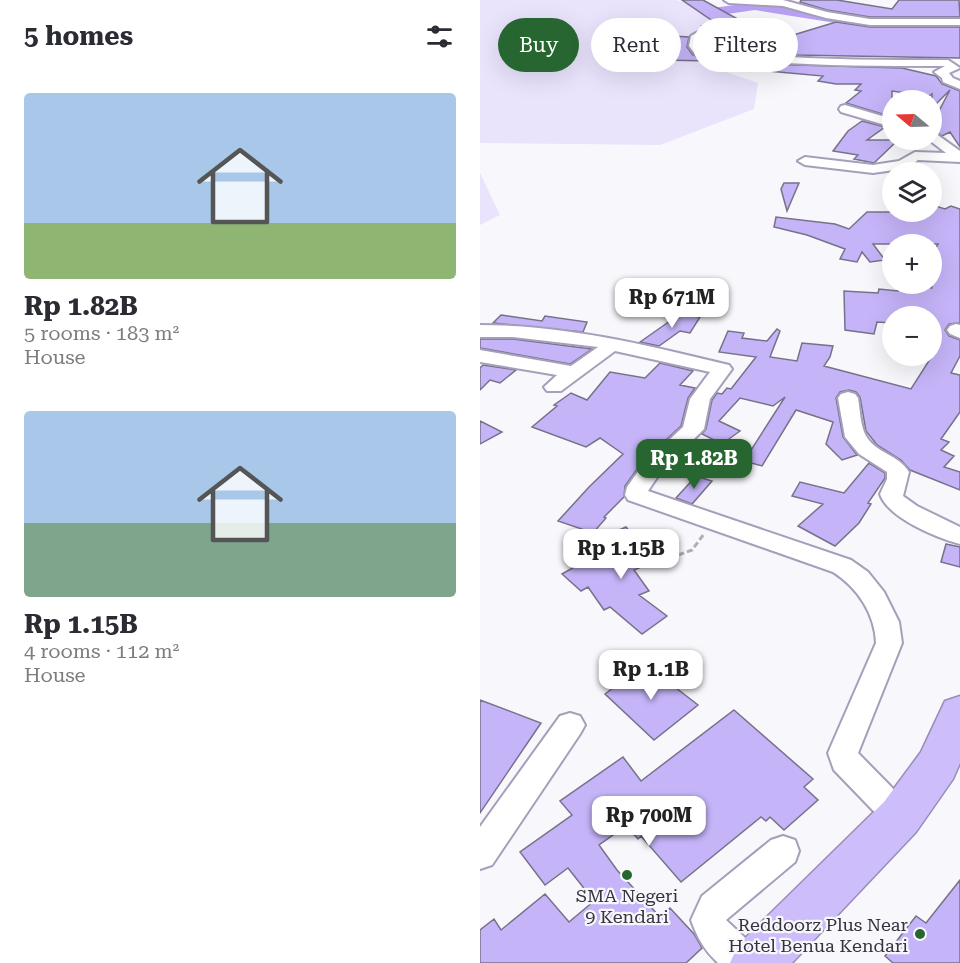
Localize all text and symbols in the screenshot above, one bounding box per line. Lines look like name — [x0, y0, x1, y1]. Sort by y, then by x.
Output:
chip: Buy — [498, 18, 579, 72]
chip: Rent — [591, 18, 681, 72]
chip: Filters — [693, 18, 798, 72]
icon: filters — [423, 20, 456, 53]
text: 5 homes — [24, 21, 133, 51]
north arrow — [882, 90, 942, 150]
map controls — [882, 90, 942, 366]
icon: home — [186, 132, 294, 240]
button: layers — [882, 162, 942, 222]
button: + — [882, 234, 942, 294]
pin: Rp 671M — [617, 278, 727, 329]
text: Rp 671M — [629, 285, 715, 309]
text: Rp 1.82B — [24, 291, 138, 321]
button: − — [882, 306, 942, 366]
text: 5 rooms · 183 m² — [24, 321, 179, 345]
text: House — [24, 345, 86, 369]
pin: Rp 1.82B — [632, 439, 756, 490]
text: Rp 1.82B — [650, 446, 738, 470]
icon: home — [186, 450, 294, 558]
pin: Rp 1.15B — [559, 529, 683, 580]
text: Rp 1.15B — [577, 536, 665, 560]
text: Rp 1.15B — [24, 609, 138, 639]
text: 4 rooms · 112 m² — [24, 639, 179, 663]
pin: Rp 1.1B — [596, 650, 706, 701]
text: Rp 1.1B — [613, 657, 689, 681]
text: House — [24, 663, 86, 687]
pin: Rp 700M — [594, 796, 704, 847]
text: Rp 700M — [606, 803, 692, 827]
marker: SMA Negeri 9 Kendari — [620, 868, 634, 882]
place label: SMA Negeri 9 Kendari — [576, 885, 678, 927]
place label: Reddoorz Plus Near Hotel Benua Kendari — [728, 914, 908, 956]
marker: Reddoorz Plus Near Hotel Benua Kendari — [913, 927, 927, 941]

